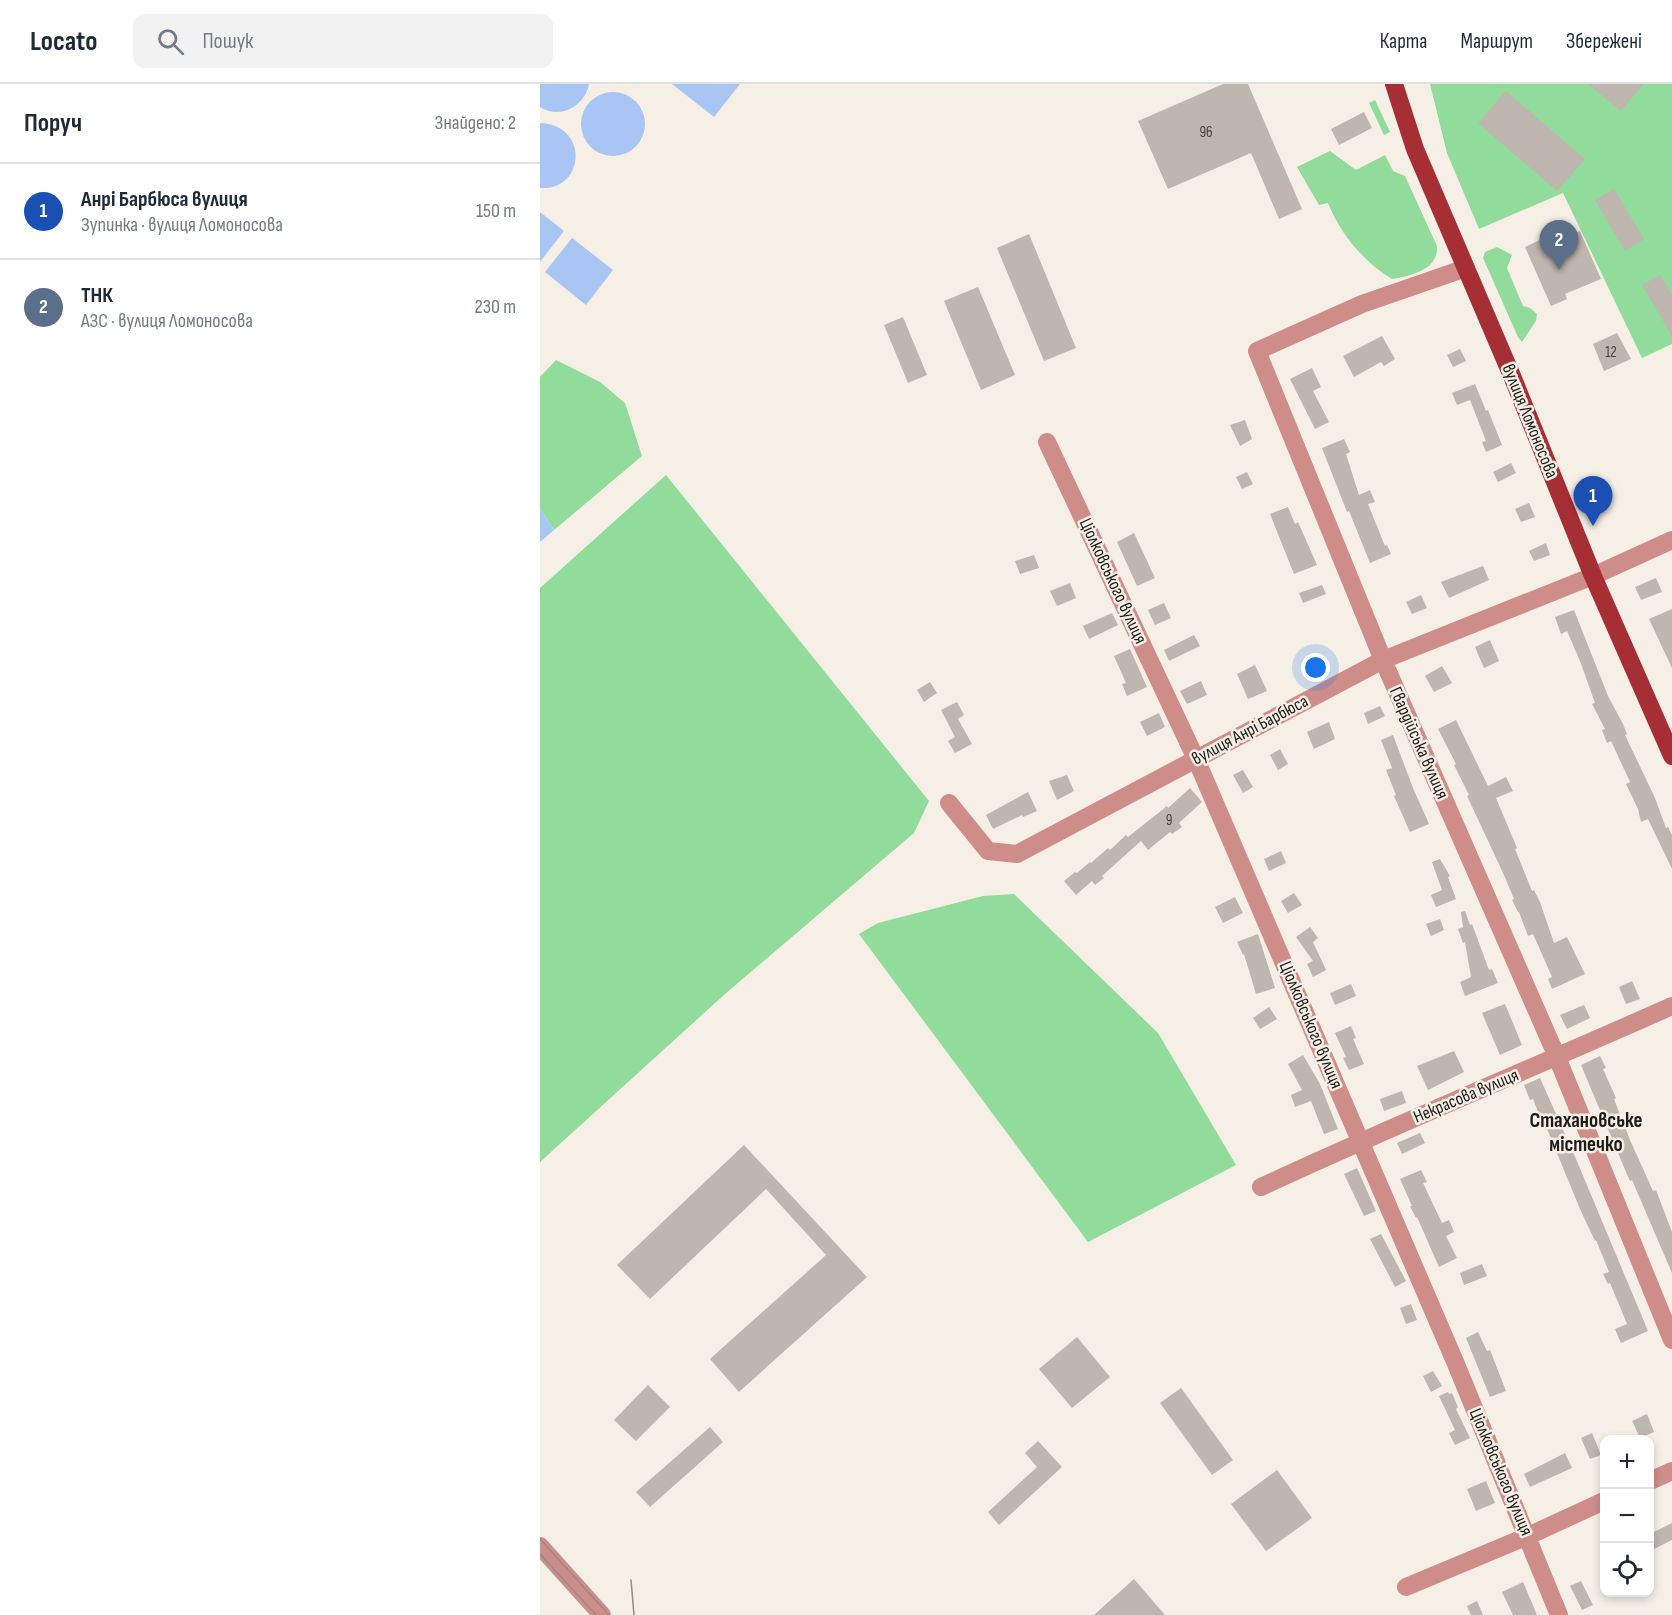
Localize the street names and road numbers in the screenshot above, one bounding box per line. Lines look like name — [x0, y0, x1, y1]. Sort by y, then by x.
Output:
street label: вулиця Ломоносова — [1498, 361, 1562, 481]
street label: Ціолковського вулиця — [1075, 515, 1151, 647]
street label: Гвардійська вулиця — [1385, 684, 1453, 802]
street label: вулиця Анрі Барбюса — [1188, 691, 1312, 769]
street label: Ціолковського вулиця — [1275, 958, 1347, 1092]
street label: Некрасова вулиця — [1410, 1064, 1522, 1128]
street label: Ціолковського вулиця — [1465, 1405, 1537, 1539]

